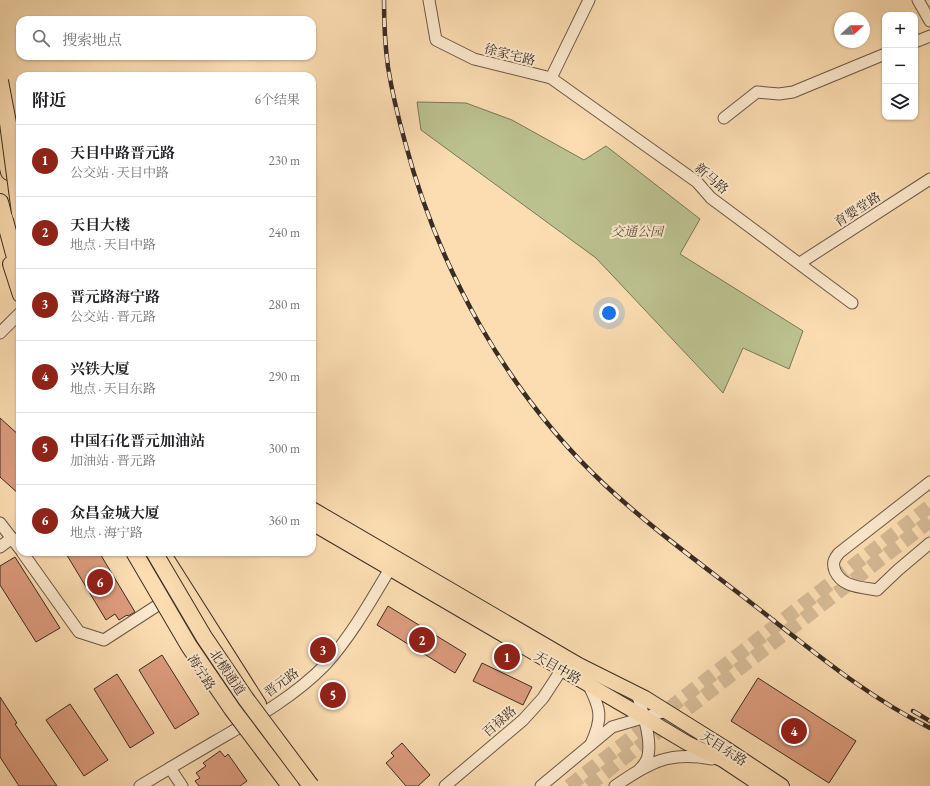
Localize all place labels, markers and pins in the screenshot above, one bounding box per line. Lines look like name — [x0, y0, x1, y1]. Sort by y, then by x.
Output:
pin: 6 — [87, 567, 113, 597]
pin: 2 — [409, 625, 435, 655]
pin: 3 — [310, 635, 336, 665]
pin: 1 — [494, 642, 520, 672]
pin: 5 — [320, 680, 346, 710]
pin: 4 — [781, 716, 807, 746]

